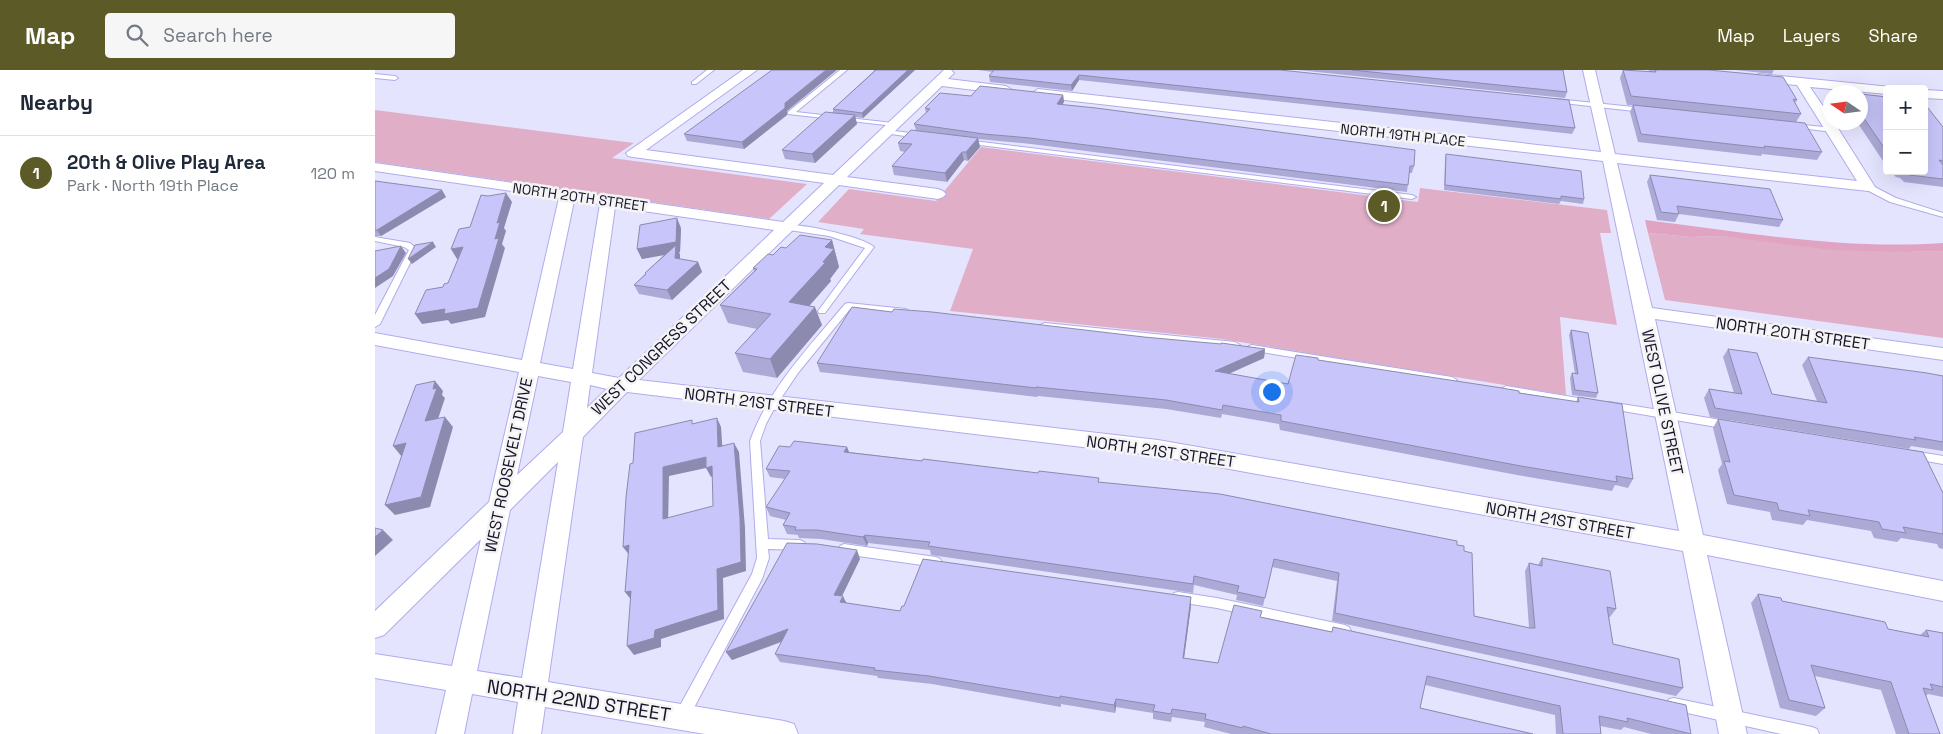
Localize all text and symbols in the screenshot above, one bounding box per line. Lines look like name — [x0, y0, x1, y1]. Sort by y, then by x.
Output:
search box — [105, 13, 455, 58]
text: Map — [25, 20, 75, 51]
icon: search — [123, 21, 151, 49]
text: Search here — [163, 23, 273, 48]
text: Map — [1717, 24, 1755, 47]
text: Layers — [1783, 24, 1840, 47]
text: Share — [1868, 24, 1918, 47]
north arrow — [1823, 85, 1868, 130]
map controls — [1883, 85, 1928, 175]
button: + — [1883, 85, 1928, 130]
text: Nearby — [20, 89, 93, 116]
street label: NORTH 19TH PLACE — [1340, 119, 1466, 151]
button: − — [1883, 130, 1928, 175]
text: 20th & Olive Play Area — [67, 150, 265, 175]
text: 1 — [32, 163, 40, 184]
text: 120 m — [311, 163, 355, 184]
text: Park · North 19th Place — [67, 175, 239, 196]
street label: NORTH 20TH STREET — [511, 179, 649, 215]
pin: 1 — [1368, 187, 1400, 225]
street label: WEST CONGRESS STREET — [587, 275, 736, 420]
street label: NORTH 20TH STREET — [1714, 312, 1871, 355]
street label: WEST OLIVE STREET — [1637, 327, 1688, 477]
street label: WEST ROOSEVELT DRIVE — [480, 376, 537, 555]
your location — [1259, 379, 1285, 405]
street label: NORTH 21ST STREET — [683, 383, 835, 422]
street label: NORTH 21ST STREET — [1085, 431, 1237, 472]
street label: NORTH 21ST STREET — [1484, 497, 1636, 544]
street label: NORTH 22ND STREET — [485, 674, 672, 727]

